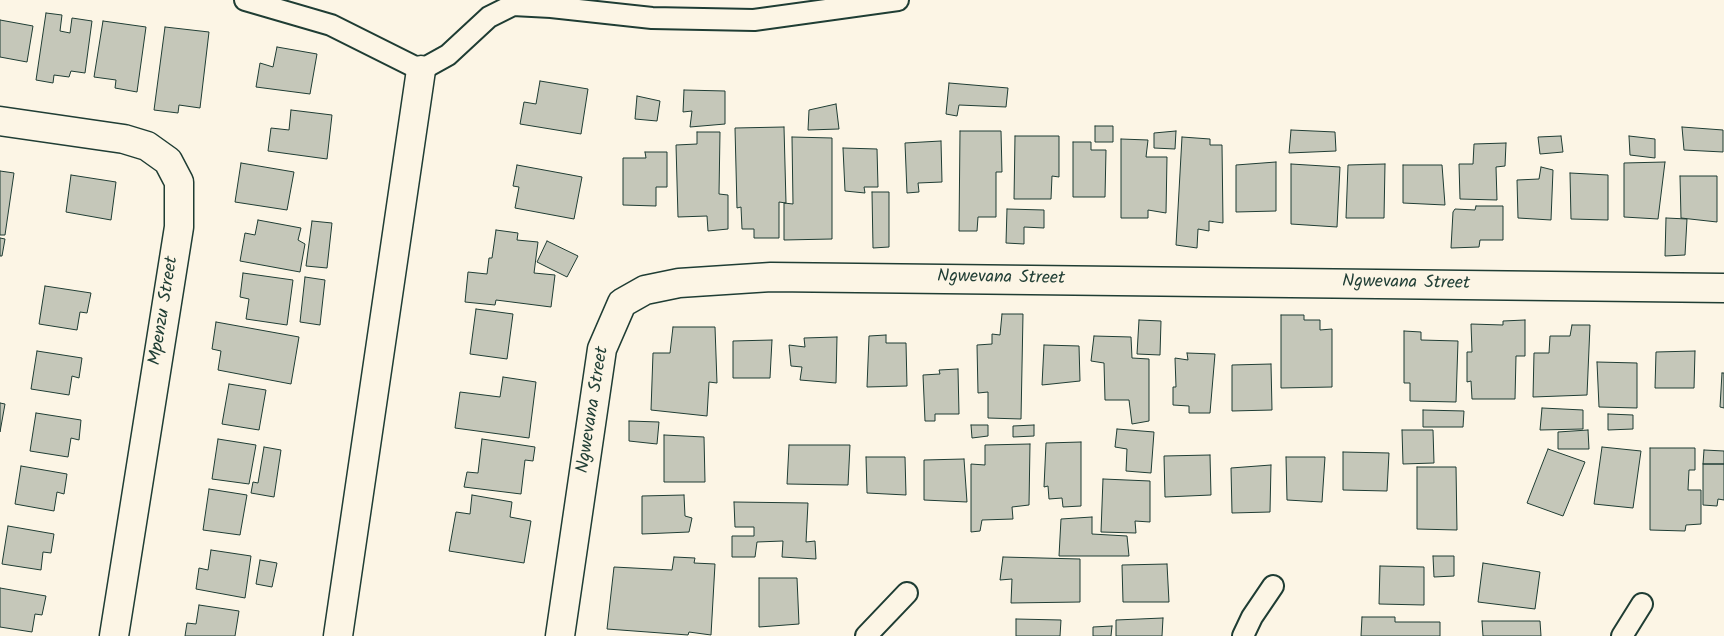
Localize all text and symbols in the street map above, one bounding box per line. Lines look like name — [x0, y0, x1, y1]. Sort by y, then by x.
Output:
street label: Mpenzu Street — [146, 255, 184, 367]
street label: Ngwevana Street — [937, 267, 1065, 291]
street label: Ngwevana Street — [1342, 272, 1470, 296]
street label: Ngwevana Street — [573, 345, 615, 475]

